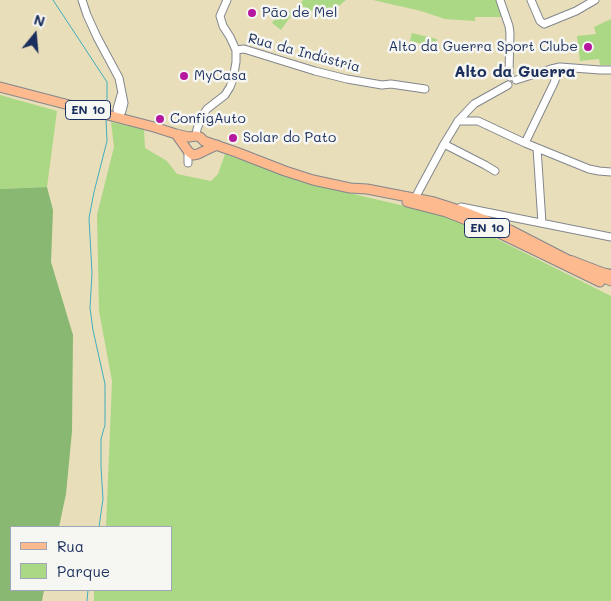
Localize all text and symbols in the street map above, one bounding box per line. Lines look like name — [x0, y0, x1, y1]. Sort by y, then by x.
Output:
place label: Pão de Mel — [262, 5, 337, 21]
marker: Pão de Mel — [246, 7, 258, 19]
north arrow — [10, 10, 60, 60]
text: N — [32, 10, 47, 31]
street label: Rua da Indústria — [246, 30, 362, 76]
place label: Alto da Guerra Sport Clube — [389, 39, 578, 55]
marker: Alto da Guerra Sport Clube — [582, 41, 594, 53]
district label: Alto da Guerra — [454, 62, 576, 82]
place label: MyCasa — [194, 68, 247, 84]
marker: MyCasa — [178, 70, 190, 82]
road number: EN 10 — [66, 100, 110, 120]
place label: ConfigAuto — [170, 111, 246, 127]
marker: ConfigAuto — [154, 113, 166, 125]
place label: Solar do Pato — [243, 130, 336, 146]
marker: Solar do Pato — [227, 132, 239, 144]
road number: EN 10 — [464, 218, 510, 238]
legend — [10, 526, 172, 591]
text: Rua — [57, 536, 84, 556]
text: Parque — [57, 561, 110, 581]

